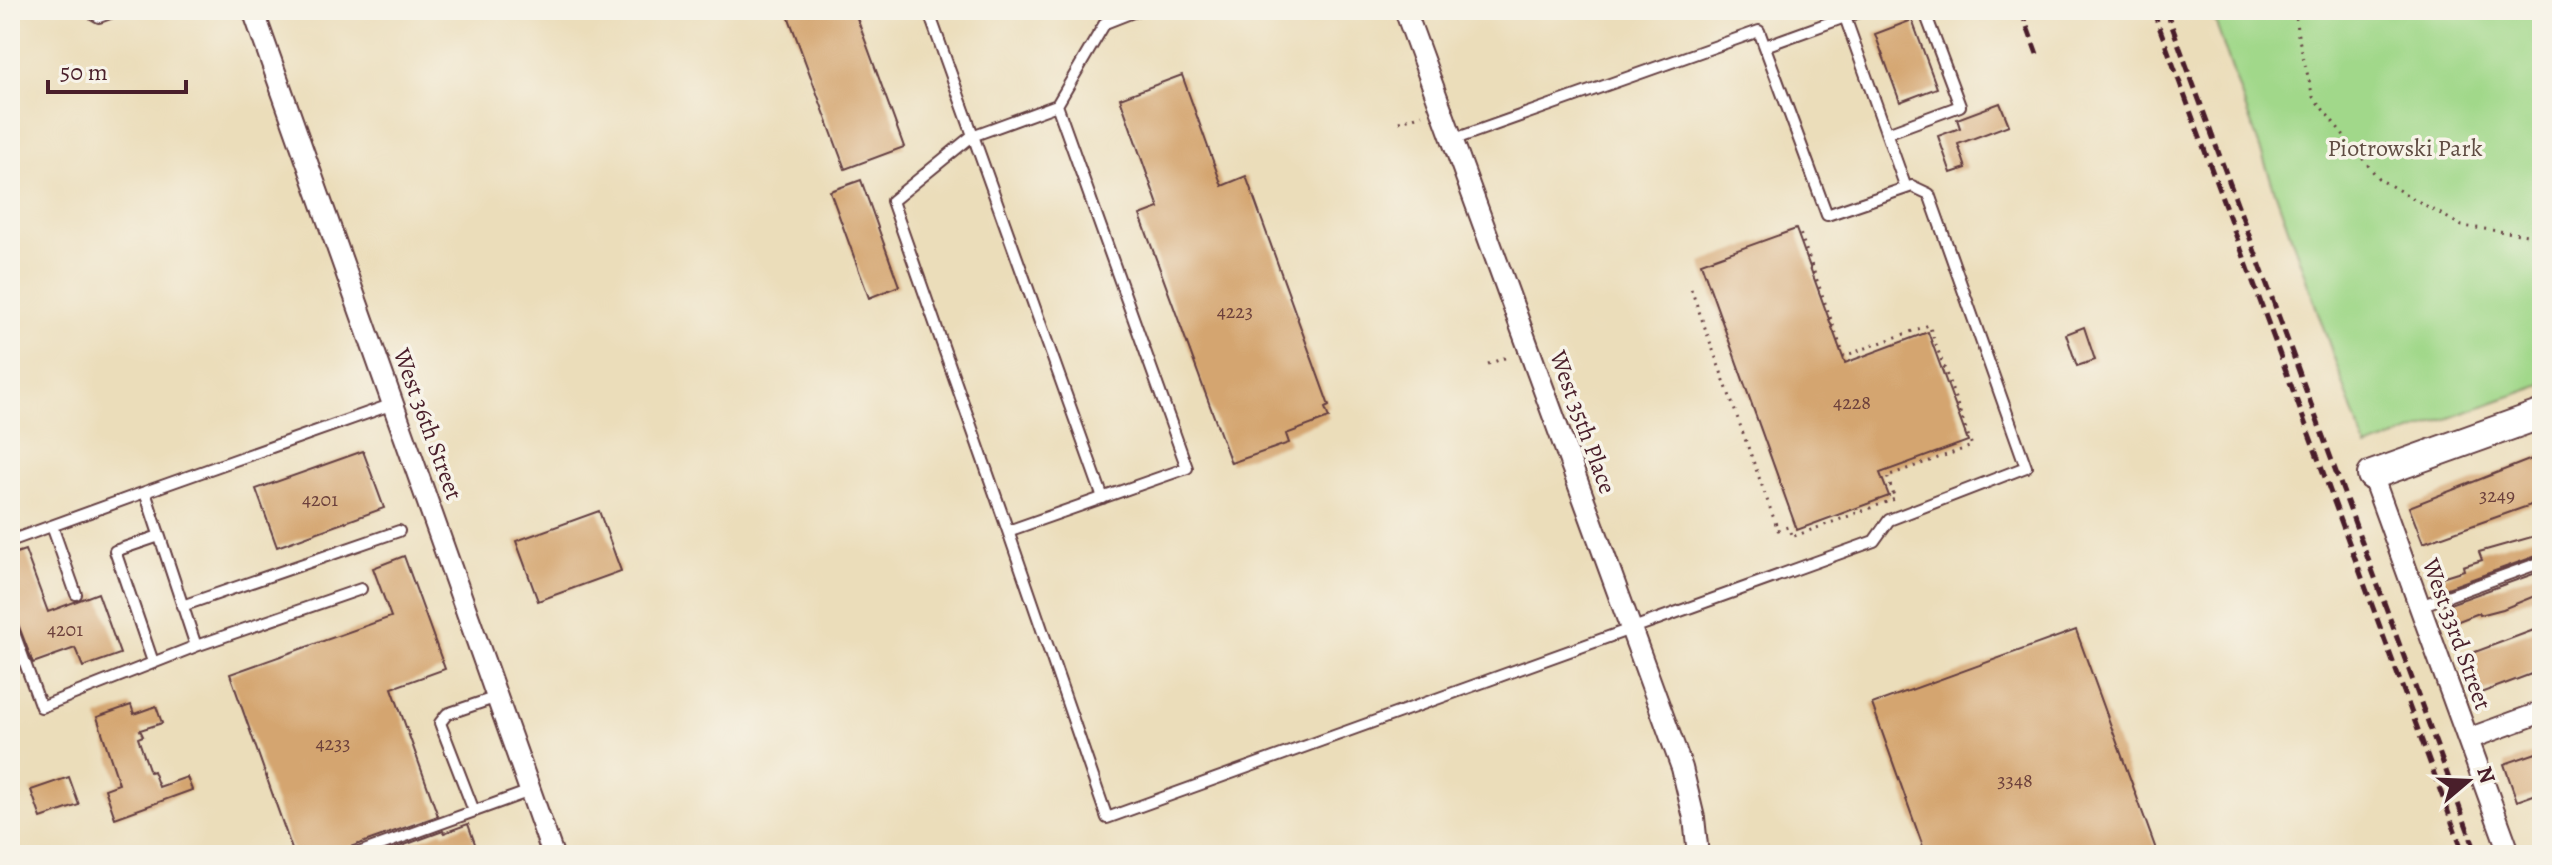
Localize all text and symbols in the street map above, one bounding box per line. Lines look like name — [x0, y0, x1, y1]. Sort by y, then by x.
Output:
scale bar — [48, 44, 186, 94]
text: 50 m — [60, 56, 108, 88]
park label: Piotrowski Park — [2327, 132, 2483, 164]
house number: 4223 — [1217, 298, 1253, 325]
street label: West 36th Street — [385, 343, 470, 504]
street label: West 35th Place — [1542, 345, 1624, 498]
house number: 4228 — [1833, 389, 1871, 416]
house number: 3249 — [2479, 482, 2515, 509]
house number: 4201 — [302, 486, 338, 513]
street label: West 33rd Street — [2414, 553, 2499, 714]
house number: 4201 — [47, 616, 83, 643]
house number: 4233 — [315, 730, 351, 757]
north arrow — [2428, 741, 2508, 821]
text: N — [2469, 762, 2503, 787]
house number: 3348 — [1997, 767, 2033, 794]

